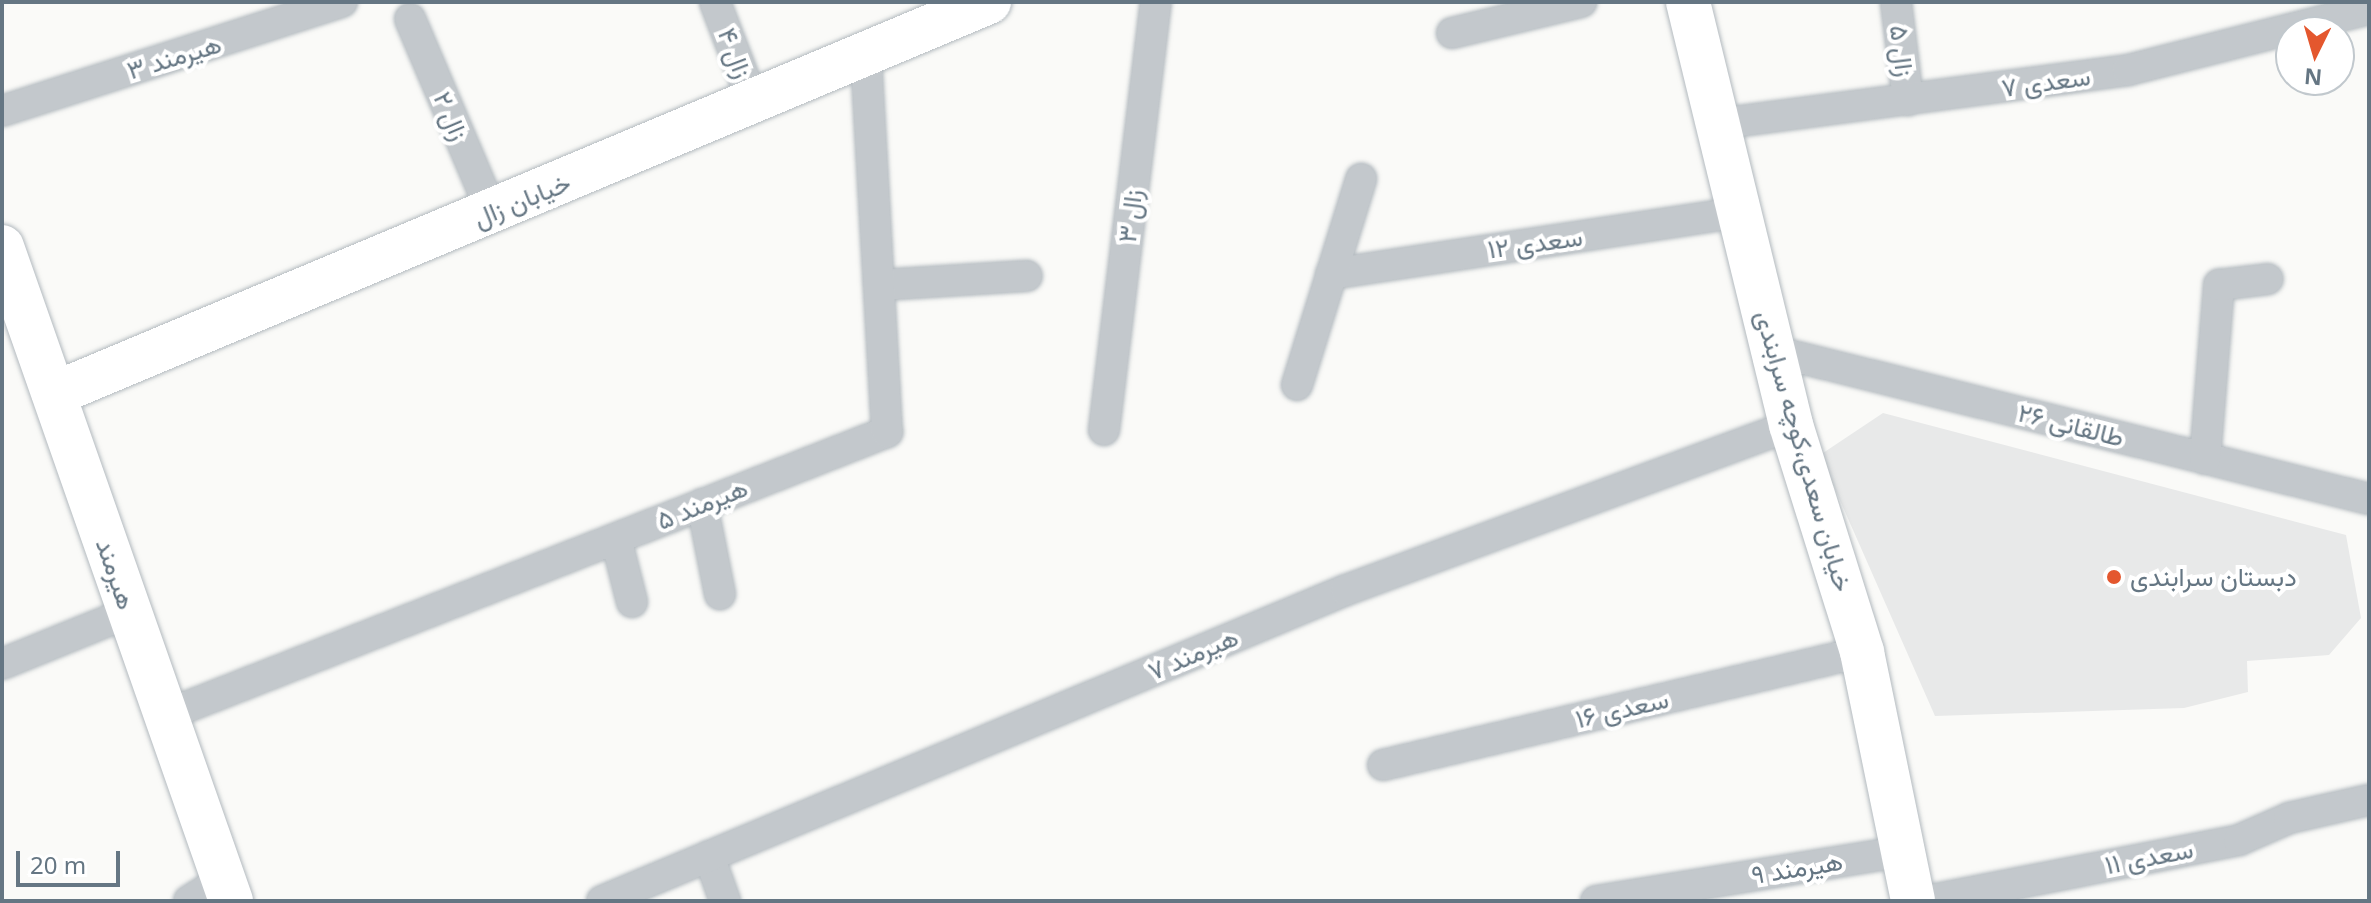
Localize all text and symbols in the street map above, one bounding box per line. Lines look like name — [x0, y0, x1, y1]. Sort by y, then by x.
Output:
north arrow — [2275, 16, 2355, 96]
street label: زال ۴ — [711, 23, 759, 83]
street label: زال ۵ — [1883, 23, 1921, 79]
street label: هیرمند ۳ — [123, 28, 225, 86]
street label: سعدی ۷ — [1999, 60, 2093, 104]
text: N — [2303, 62, 2323, 94]
street label: زال ۲ — [427, 87, 475, 145]
street label: خیابان زال — [469, 166, 575, 234]
street label: زال ۳ — [1111, 187, 1149, 245]
street label: سعدی ۱۲ — [1486, 221, 1584, 265]
street label: خیابان سعدی،کوچه سرابندی — [1749, 307, 1859, 595]
street label: طالقانی ۲۶ — [2015, 397, 2127, 453]
street label: هیرمند ۵ — [652, 472, 752, 536]
street label: هیرمند — [89, 534, 143, 614]
place label: دبستان سرابندی — [2130, 561, 2297, 593]
marker: دبستان سرابندی — [2105, 568, 2123, 586]
street label: هیرمند ٧ — [1143, 621, 1243, 687]
street label: سعدی ۱۶ — [1572, 683, 1672, 735]
street label: سعدی ۱۱ — [2102, 833, 2196, 881]
scale bar — [20, 835, 124, 885]
street label: هیرمند ٩ — [1749, 845, 1845, 891]
text: 20 m — [30, 848, 86, 881]

